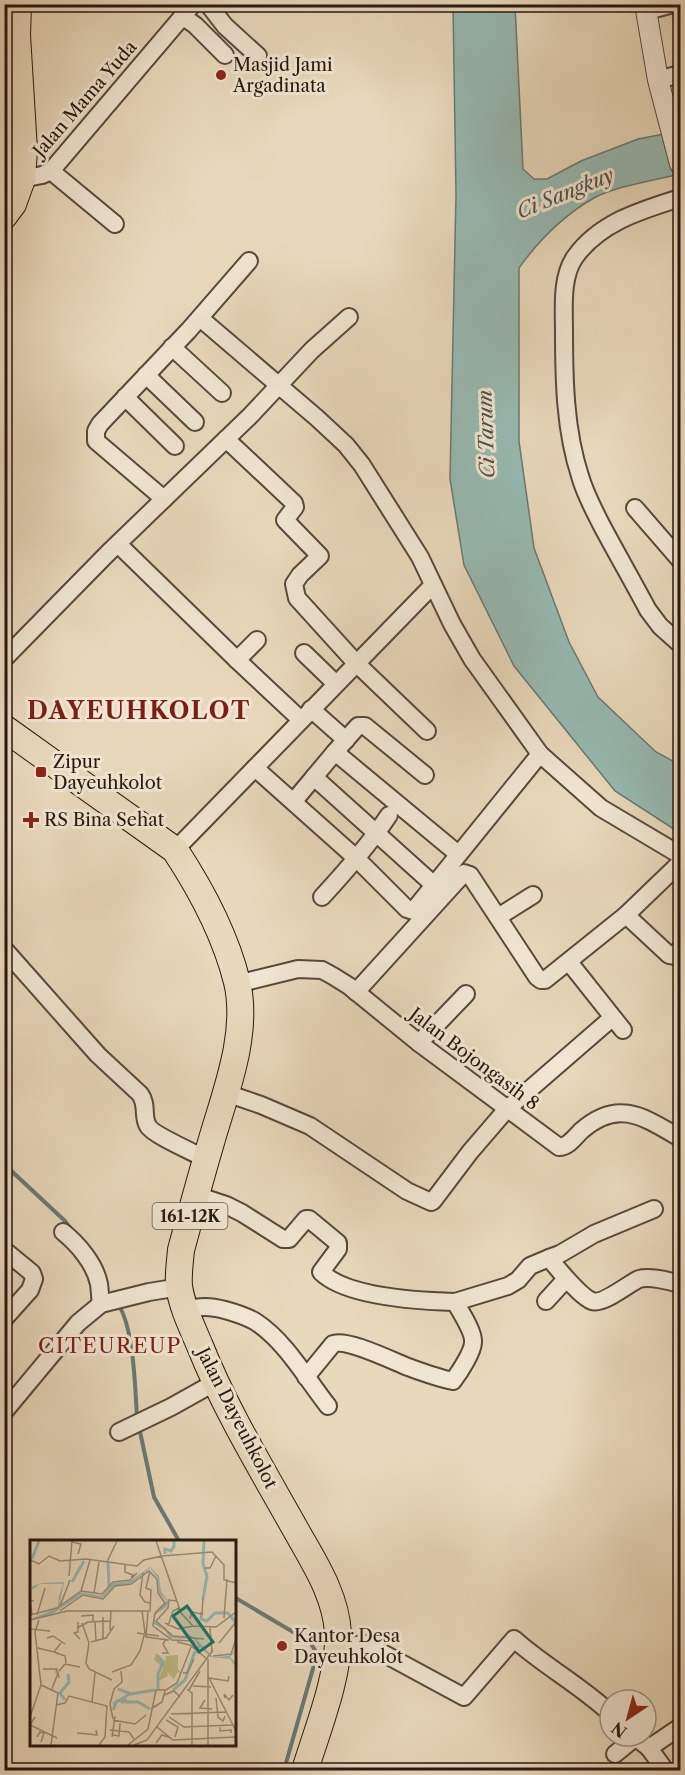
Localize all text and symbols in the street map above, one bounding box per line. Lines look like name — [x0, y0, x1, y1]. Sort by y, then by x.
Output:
street label: Jalan Mama Yuda — [26, 36, 142, 164]
place label: Masjid Jami Argadinata — [232, 54, 333, 97]
marker: Masjid Jami Argadinata — [214, 68, 228, 82]
water label: Ci Sangkuy — [513, 163, 617, 223]
water label: Ci Tarum — [472, 389, 500, 479]
district label: DAYEUHKOLOT — [27, 696, 251, 725]
place label: Zipur Dayeuhkolot — [53, 751, 163, 794]
marker: Zipur Dayeuhkolot — [34, 765, 48, 779]
place label: RS Bina Sehat — [44, 809, 165, 831]
marker: RS Bina Sehat — [22, 811, 40, 829]
street label: Jalan Bojongasih 8 — [402, 1001, 543, 1115]
road number: 161-12K — [152, 1203, 228, 1229]
district label: CITEUREUP — [38, 1333, 182, 1358]
street label: Jalan Dayeuhkolot — [191, 1341, 282, 1493]
inset map — [30, 1540, 236, 1745]
place label: Kantor Desa Dayeuhkolot — [294, 1625, 404, 1668]
marker: Kantor Desa Dayeuhkolot — [275, 1639, 289, 1653]
north arrow — [598, 1688, 658, 1748]
text: N — [608, 1718, 631, 1742]

